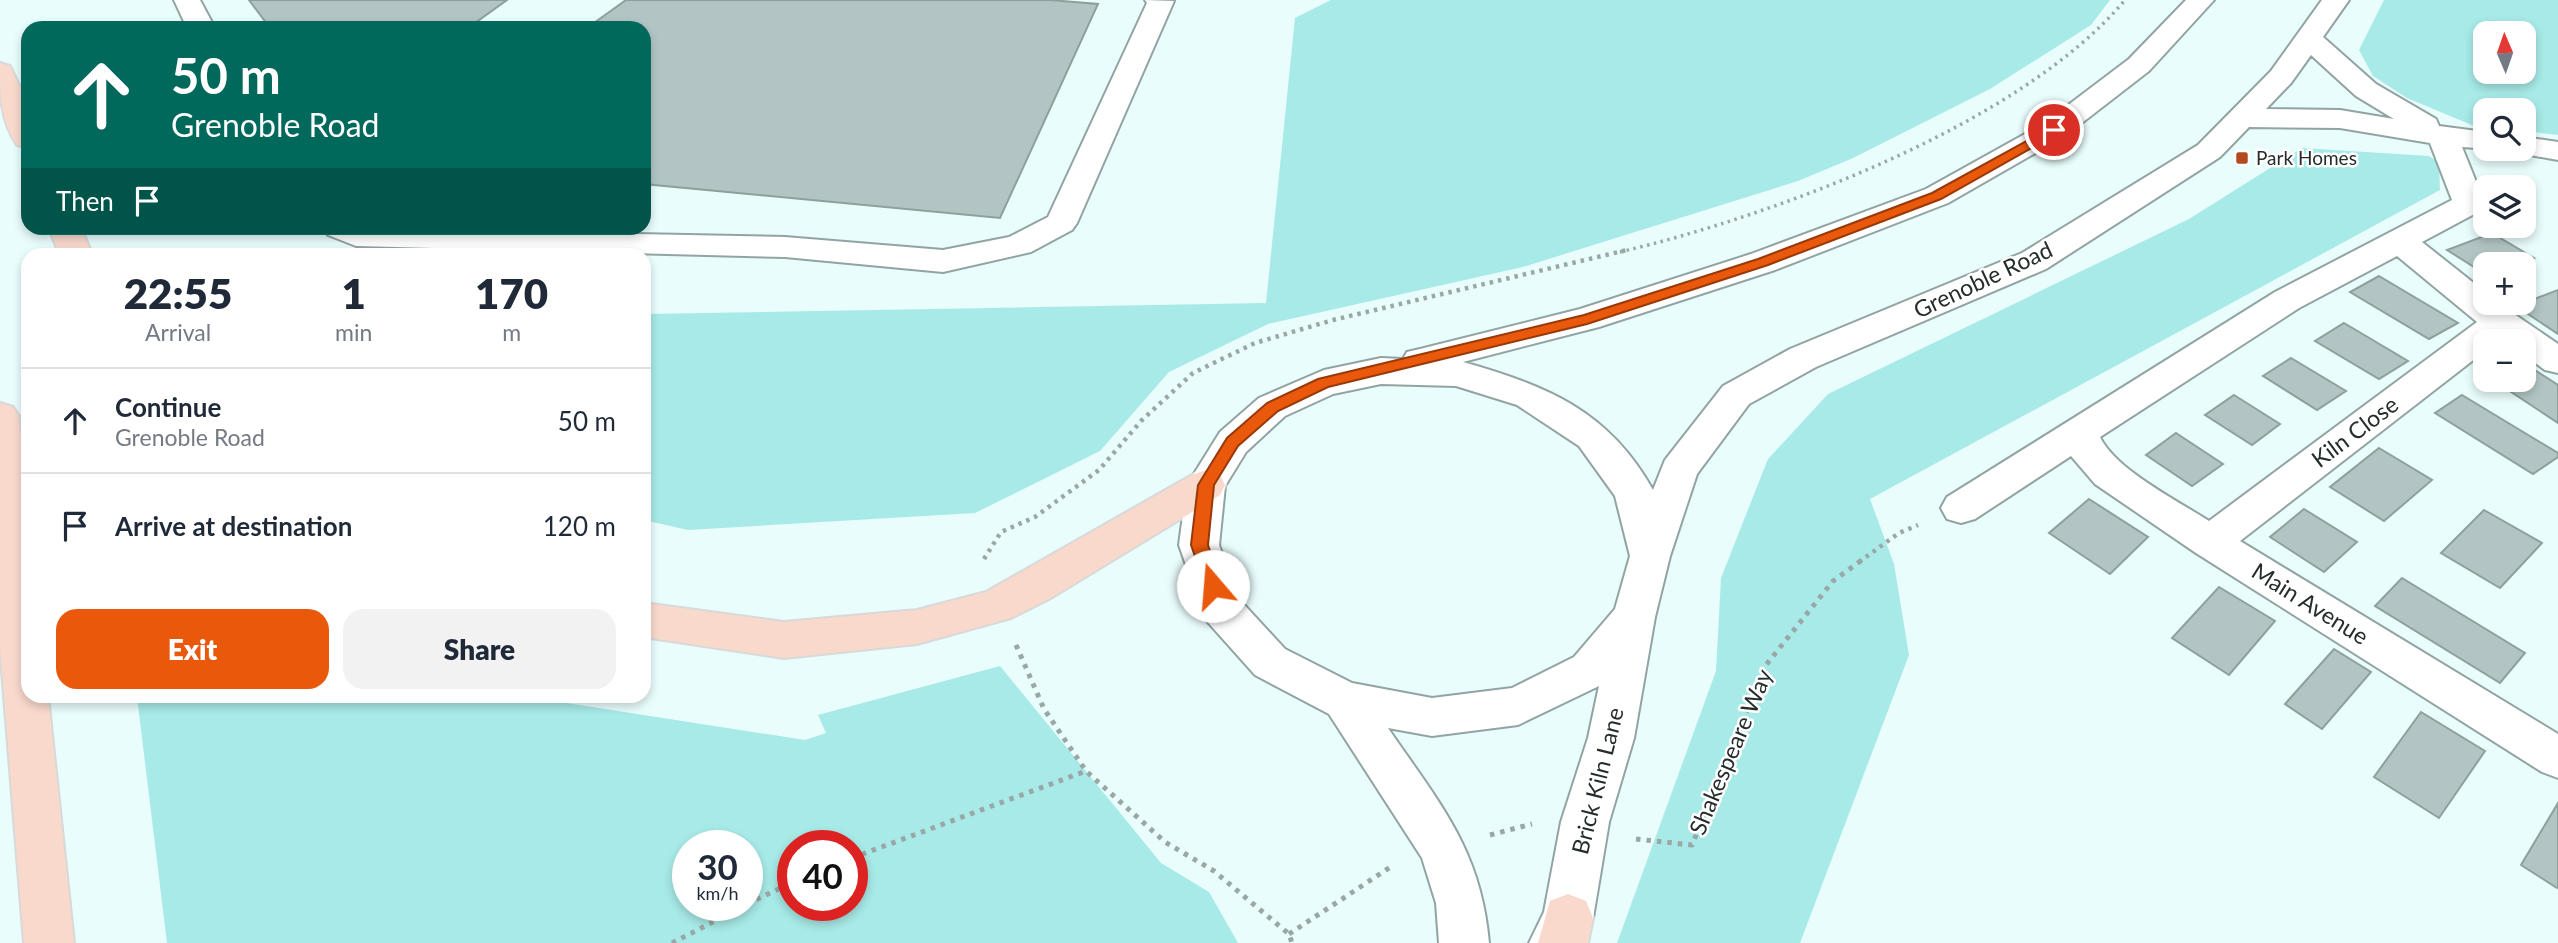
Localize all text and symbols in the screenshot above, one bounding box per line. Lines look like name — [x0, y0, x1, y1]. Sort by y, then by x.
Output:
north arrow — [2473, 21, 2536, 84]
map controls — [2473, 21, 2536, 392]
text: 50 m — [171, 46, 281, 104]
icon: ahead — [56, 49, 147, 140]
button: search — [2473, 98, 2536, 161]
pin — [2024, 100, 2084, 160]
text: Grenoble Road — [171, 105, 380, 144]
icon: arrive — [2035, 111, 2073, 149]
place label: Park Homes — [2256, 146, 2357, 169]
marker: Park Homes — [2234, 150, 2250, 166]
button: layers — [2473, 175, 2536, 238]
icon: arrive — [128, 182, 166, 220]
text: Then — [56, 185, 114, 217]
street label: Grenoble Road — [1909, 235, 2056, 323]
button: + — [2473, 252, 2536, 315]
text: 22:55 — [124, 268, 232, 318]
text: 1 — [342, 268, 366, 318]
text: 170 — [475, 268, 548, 318]
text: Arrival — [145, 318, 211, 346]
text: min — [335, 318, 372, 346]
text: m — [502, 318, 521, 346]
button: − — [2473, 329, 2536, 392]
street label: Kiln Close — [2306, 390, 2403, 473]
text: Continue — [115, 391, 221, 423]
icon: ahead — [56, 402, 94, 440]
text: 50 m — [558, 405, 616, 437]
text: Grenoble Road — [115, 423, 265, 451]
icon: arrive — [56, 507, 94, 545]
text: Arrive at destination — [115, 510, 352, 542]
text: 120 m — [543, 510, 616, 542]
position arrow — [1176, 549, 1250, 623]
street label: Main Avenue — [2247, 556, 2374, 650]
button: Exit — [56, 609, 329, 689]
button: Share — [343, 609, 616, 689]
street label: Shakespeare Way — [1683, 664, 1778, 839]
street label: Brick Kiln Lane — [1565, 705, 1629, 857]
speed limit sign: 40 — [777, 830, 868, 921]
text: 30 — [697, 845, 738, 887]
text: km/h — [696, 882, 739, 904]

